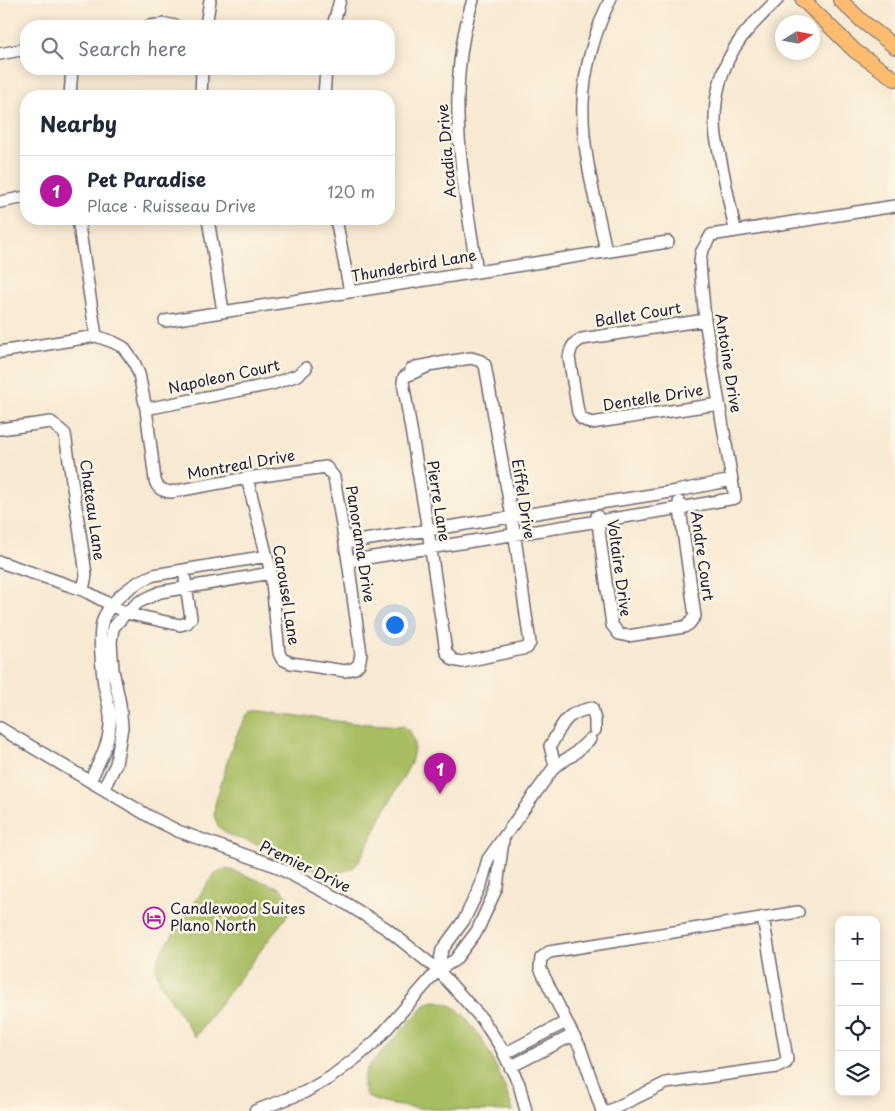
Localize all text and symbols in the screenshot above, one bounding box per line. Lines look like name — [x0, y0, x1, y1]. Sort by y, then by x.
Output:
north arrow — [775, 15, 820, 60]
search box — [20, 20, 395, 75]
icon: search — [38, 34, 66, 62]
text: Search here — [78, 34, 187, 62]
street label: Acadia Drive — [430, 103, 461, 199]
text: Nearby — [40, 107, 117, 139]
text: Pet Paradise — [87, 165, 206, 193]
text: 1 — [52, 179, 60, 203]
text: 120 m — [328, 179, 375, 203]
text: Place · Ruisseau Drive — [87, 193, 256, 217]
street label: Thunderbird Lane — [349, 242, 478, 287]
street label: Ballet Court — [593, 295, 682, 332]
street label: Antoine Drive — [710, 311, 749, 414]
street label: Napoleon Court — [166, 352, 282, 399]
street label: Dentelle Drive — [601, 377, 705, 416]
street label: Montreal Drive — [185, 443, 296, 484]
street label: Eiffel Drive — [507, 457, 542, 540]
street label: Chateau Lane — [75, 458, 112, 562]
street label: Pierre Lane — [422, 458, 457, 543]
street label: Panorama Drive — [341, 484, 382, 604]
street label: Andre Court — [686, 509, 721, 602]
street label: Voltaire Drive — [602, 518, 639, 618]
street label: Carousel Lane — [268, 543, 307, 647]
your location — [382, 612, 408, 638]
pin: 1 — [424, 753, 456, 794]
street label: Premier Drive — [256, 834, 355, 898]
place label: Candlewood Suites Plano North — [170, 896, 305, 936]
hotel icon: Candlewood Suites Plano North — [142, 906, 166, 930]
map controls — [835, 916, 880, 1096]
button: + — [835, 916, 880, 961]
button: − — [835, 961, 880, 1006]
button: locate — [835, 1006, 880, 1051]
button: layers — [835, 1051, 880, 1096]

